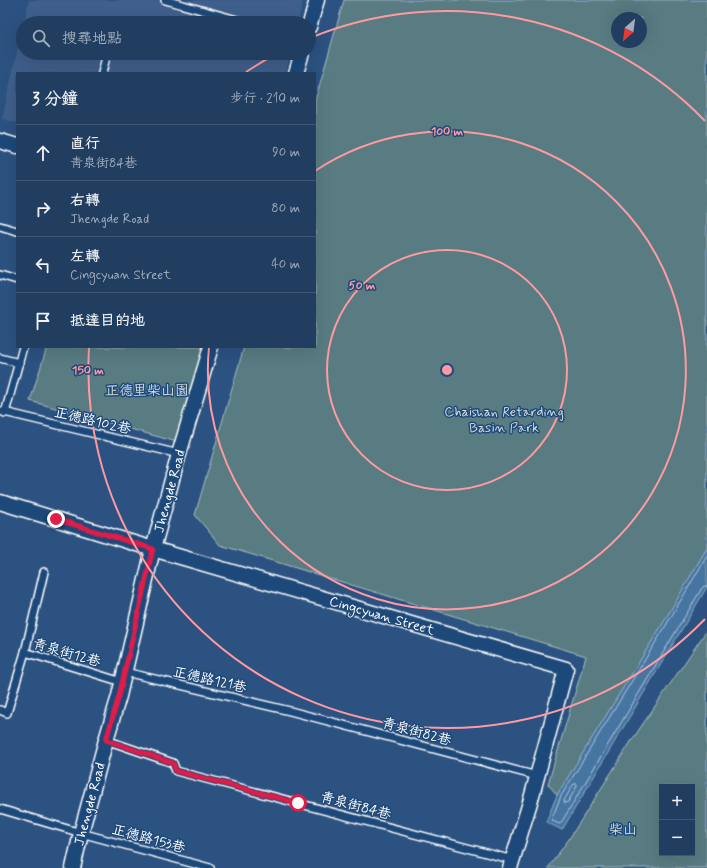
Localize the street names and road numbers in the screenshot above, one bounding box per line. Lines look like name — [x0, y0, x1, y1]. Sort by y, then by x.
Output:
street label: 正德路102巷 — [52, 403, 134, 439]
street label: Jhengde Road — [150, 448, 190, 535]
street label: Cingcyuan Street — [327, 592, 437, 641]
street label: 青泉街12巷 — [31, 635, 104, 671]
street label: 正德路121巷 — [171, 663, 249, 697]
street label: 青泉街82巷 — [380, 714, 454, 750]
street label: Jhengde Road — [70, 761, 110, 848]
street label: 青泉街84巷 — [318, 788, 394, 824]
street label: 正德路153巷 — [110, 821, 188, 858]

